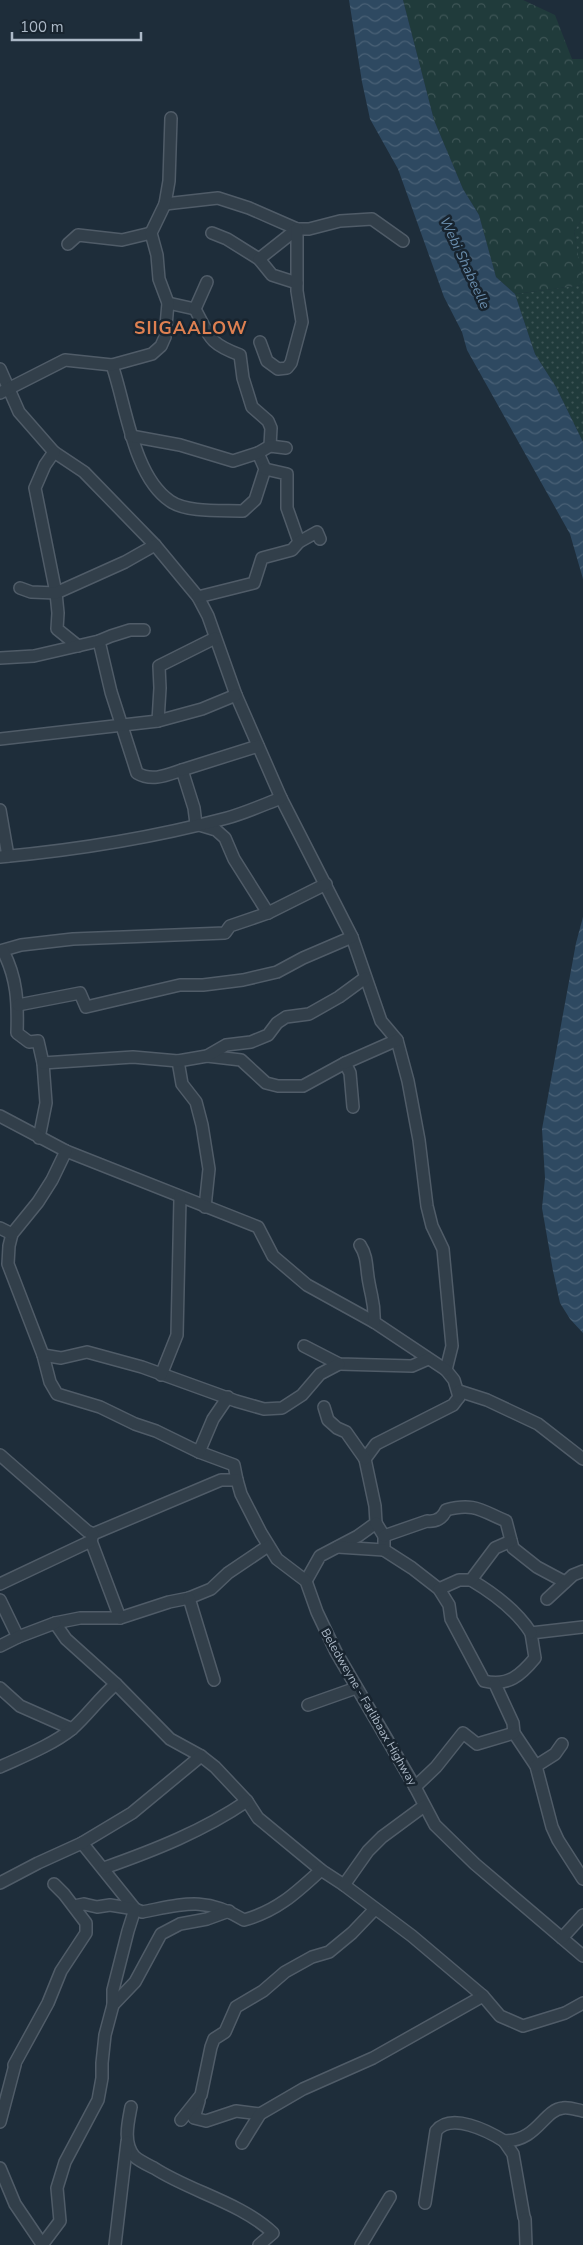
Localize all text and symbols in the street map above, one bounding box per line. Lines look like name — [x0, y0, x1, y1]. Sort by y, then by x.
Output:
scale bar — [12, 10, 141, 42]
text: 100 m — [20, 17, 64, 37]
water label: Webi Shabeelle — [435, 214, 495, 313]
district label: SIIGAALOW — [134, 316, 248, 340]
street label: Beledweyne - Farlibaax Highway — [317, 1626, 421, 1789]

